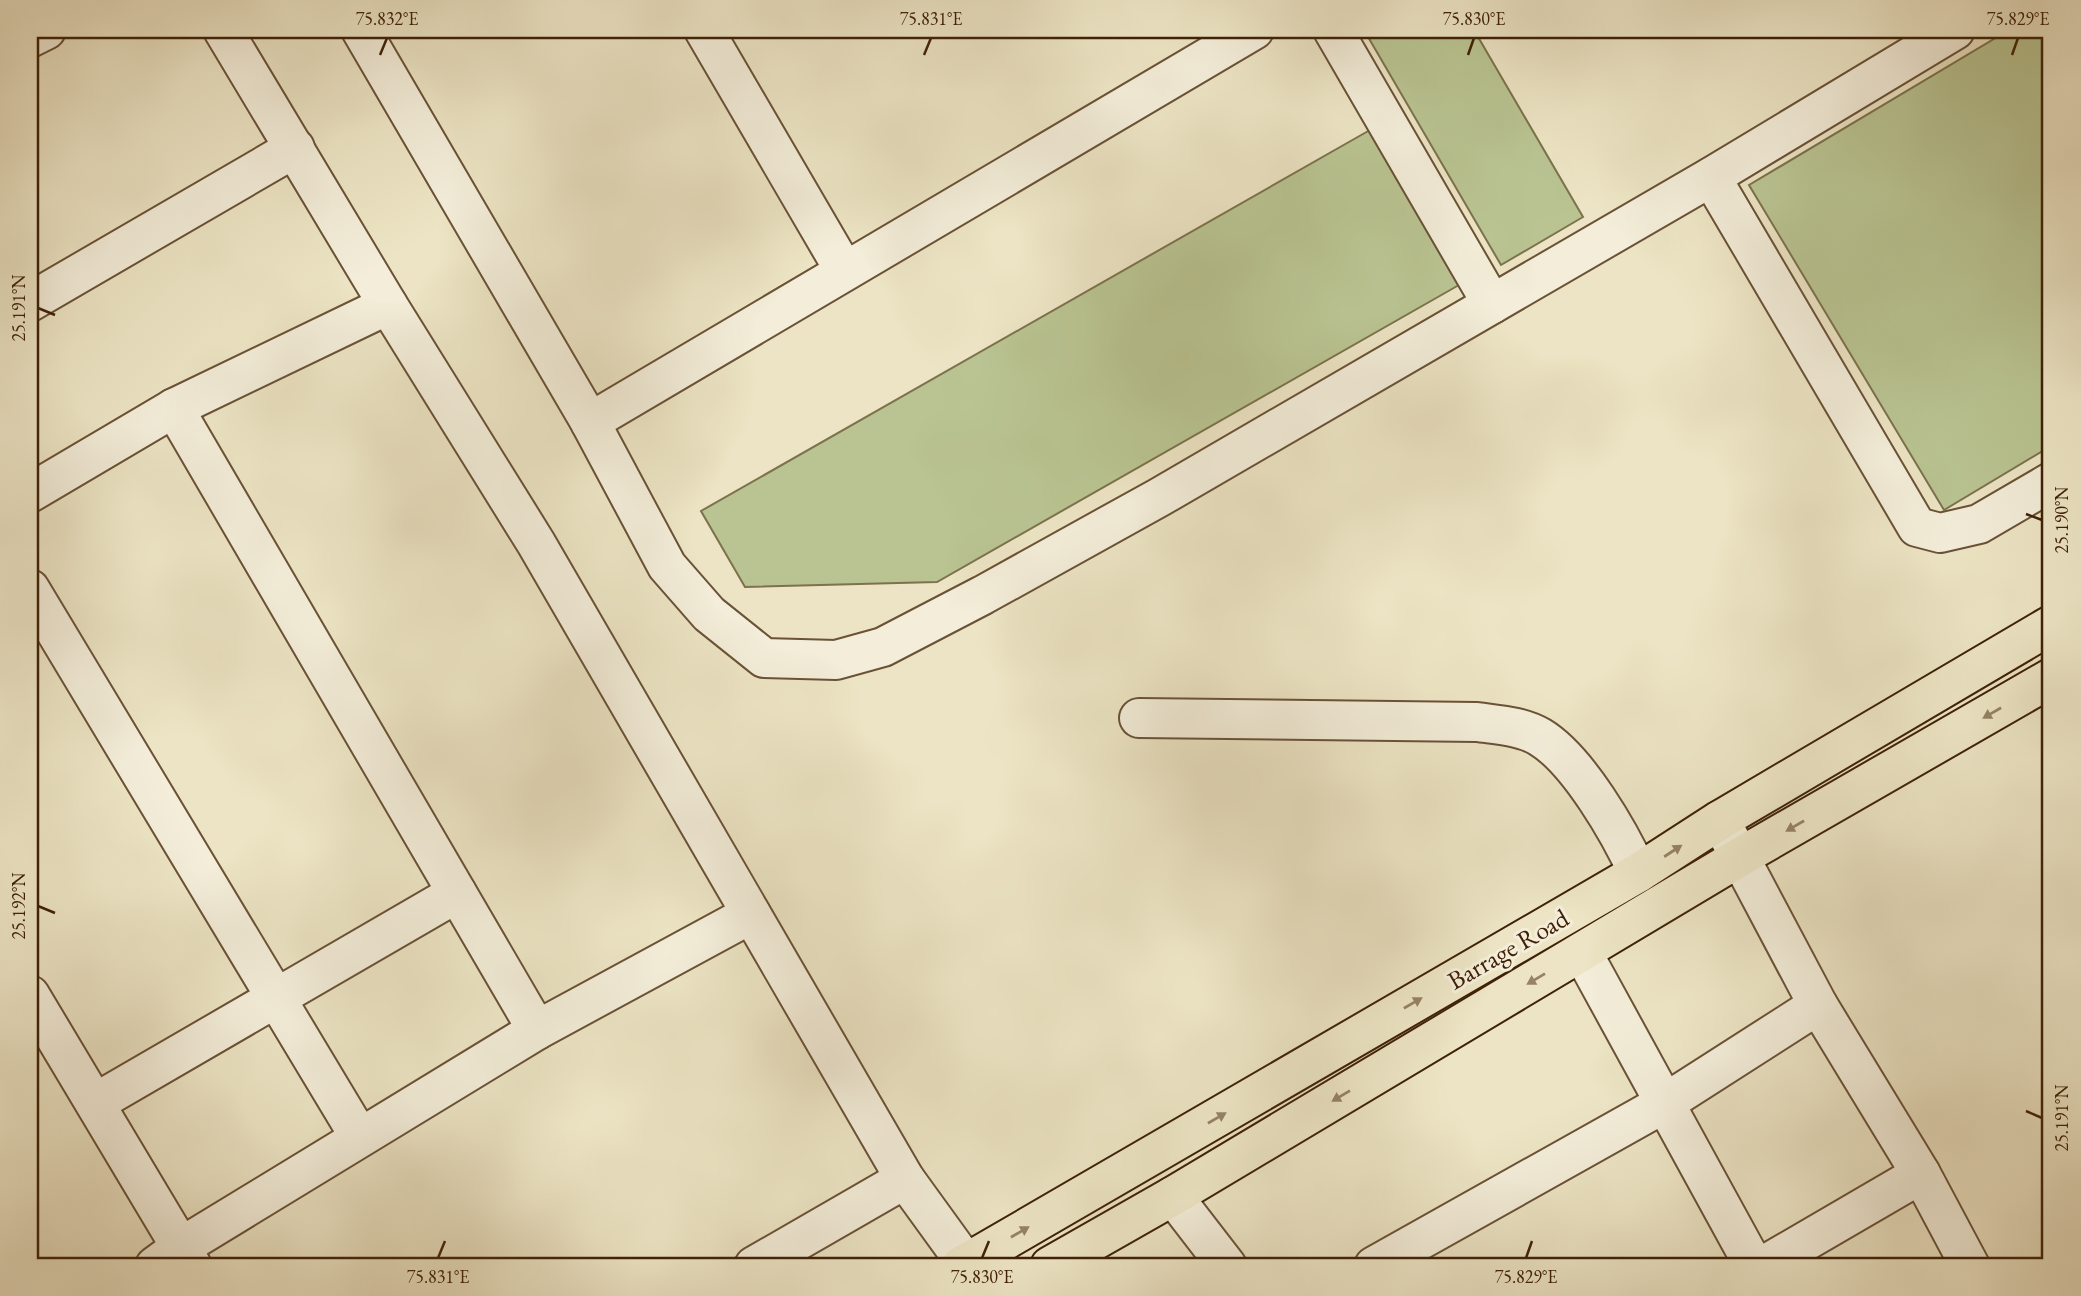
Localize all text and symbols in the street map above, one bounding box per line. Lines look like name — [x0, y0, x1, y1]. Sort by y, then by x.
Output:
text: 75.832°E — [356, 7, 418, 30]
text: 75.831°E — [900, 7, 962, 30]
text: 75.830°E — [1443, 7, 1505, 30]
text: 75.829°E — [1987, 7, 2049, 30]
text: 25.191°N — [7, 274, 30, 341]
text: 25.190°N — [2050, 486, 2073, 553]
one-way arrow — [1982, 706, 2002, 718]
one-way arrow — [1785, 820, 1804, 832]
one-way arrow — [1663, 844, 1682, 857]
text: 25.192°N — [7, 872, 30, 939]
street label: Barrage Road — [1441, 900, 1575, 997]
one-way arrow — [1526, 973, 1546, 985]
one-way arrow — [1404, 997, 1423, 1010]
text: 25.191°N — [2050, 1084, 2073, 1151]
one-way arrow — [1331, 1090, 1350, 1102]
one-way arrow — [1207, 1112, 1226, 1124]
one-way arrow — [1010, 1226, 1030, 1238]
text: 75.831°E — [407, 1265, 469, 1288]
text: 75.830°E — [951, 1265, 1013, 1288]
text: 75.829°E — [1495, 1265, 1557, 1288]

